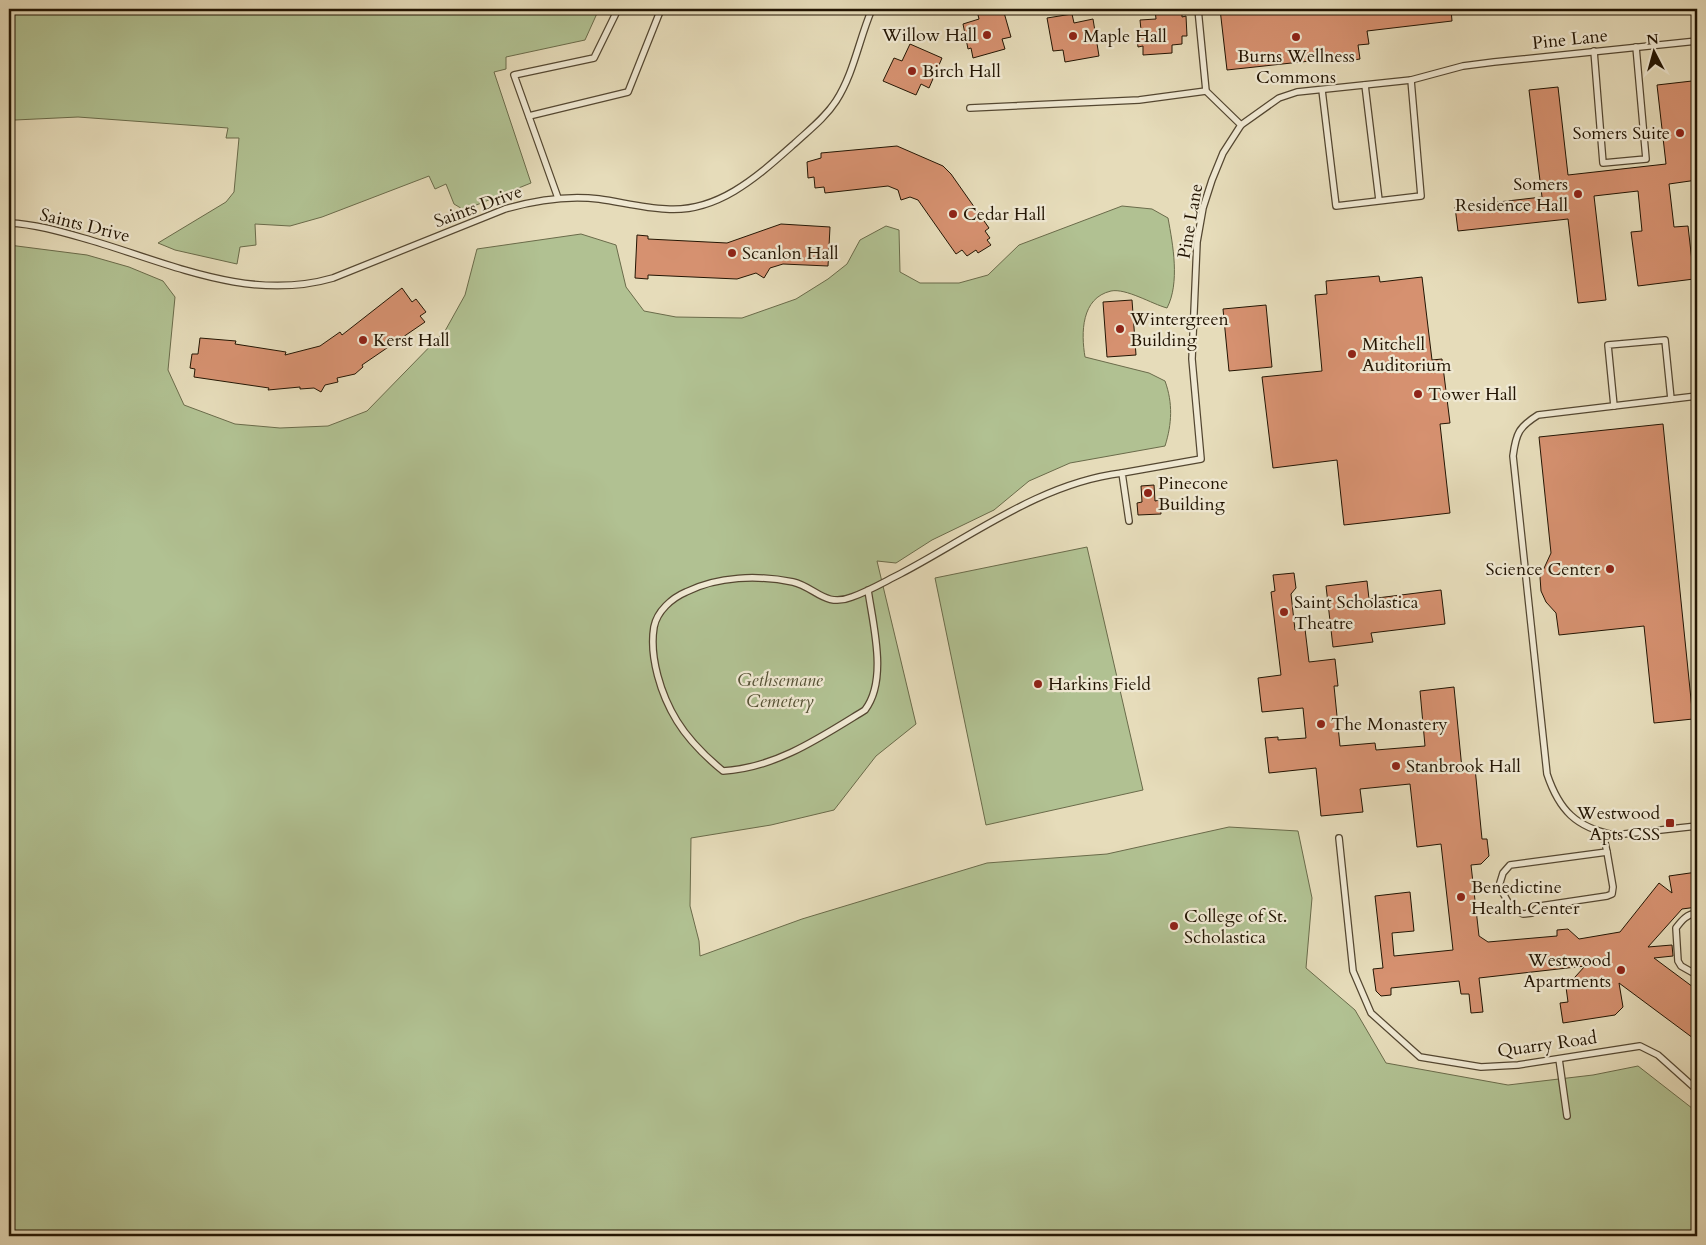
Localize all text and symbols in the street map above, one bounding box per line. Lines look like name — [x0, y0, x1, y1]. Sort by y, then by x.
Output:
place label: Willow Hall — [881, 23, 977, 48]
street label: Pine Lane — [1531, 23, 1609, 56]
place label: Maple Hall — [1083, 24, 1167, 49]
north arrow — [1628, 28, 1678, 78]
marker: Willow Hall — [981, 29, 993, 41]
text: N — [1646, 29, 1660, 50]
marker: Maple Hall — [1067, 30, 1079, 42]
marker: Burns Wellness Commons — [1290, 31, 1302, 43]
place label: Burns Wellness Commons — [1237, 44, 1355, 90]
place label: Birch Hall — [922, 59, 1001, 84]
marker: Birch Hall — [906, 65, 918, 77]
place label: Somers Suite — [1573, 121, 1670, 146]
marker: Somers Suite — [1674, 127, 1686, 139]
place label: Somers Residence Hall — [1455, 172, 1568, 218]
street label: Saints Drive — [431, 179, 526, 234]
street label: Pine Lane — [1172, 181, 1209, 261]
marker: Somers Residence Hall — [1572, 188, 1584, 200]
street label: Saints Drive — [37, 202, 133, 249]
place label: Cedar Hall — [963, 202, 1046, 227]
marker: Cedar Hall — [947, 208, 959, 220]
place label: Scanlon Hall — [742, 241, 839, 266]
marker: Scanlon Hall — [726, 247, 738, 259]
place label: Wintergreen Building — [1129, 307, 1230, 353]
marker: Wintergreen Building — [1114, 323, 1126, 335]
place label: Kerst Hall — [373, 328, 450, 353]
place label: Mitchell Auditorium — [1362, 332, 1452, 378]
marker: Kerst Hall — [357, 334, 369, 346]
marker: Mitchell Auditorium — [1346, 348, 1358, 360]
place label: Tower Hall — [1428, 382, 1517, 407]
marker: Tower Hall — [1412, 388, 1424, 400]
place label: Pinecone Building — [1158, 471, 1228, 517]
marker: Pinecone Building — [1142, 487, 1154, 499]
place label: Science Center — [1485, 557, 1600, 582]
marker: Science Center — [1604, 563, 1616, 575]
place label: Saint Scholastica Theatre — [1294, 590, 1419, 636]
marker: Saint Scholastica Theatre — [1278, 606, 1290, 618]
park label: Gethsemane Cemetery — [737, 668, 824, 714]
place label: Harkins Field — [1048, 672, 1151, 697]
marker: Harkins Field — [1032, 678, 1044, 690]
place label: The Monastery — [1331, 712, 1448, 737]
marker: The Monastery — [1315, 718, 1327, 730]
place label: Stanbrook Hall — [1406, 754, 1521, 779]
marker: Stanbrook Hall — [1390, 760, 1402, 772]
place label: Westwood Apts CSS — [1576, 801, 1660, 847]
marker: Westwood Apts CSS — [1664, 817, 1676, 829]
place label: Benedictine Health Center — [1471, 875, 1580, 921]
marker: Benedictine Health Center — [1455, 891, 1467, 903]
place label: College of St. Scholastica — [1184, 904, 1287, 950]
marker: College of St. Scholastica — [1168, 920, 1180, 932]
place label: Westwood Apartments — [1523, 948, 1611, 994]
marker: Westwood Apartments — [1615, 964, 1627, 976]
street label: Quarry Road — [1496, 1025, 1599, 1064]

